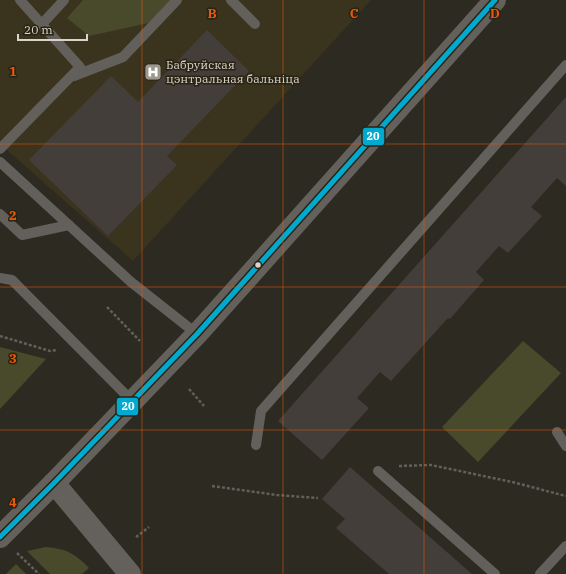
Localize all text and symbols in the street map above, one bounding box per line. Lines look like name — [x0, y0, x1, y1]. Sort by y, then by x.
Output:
text: B — [207, 5, 217, 22]
text: C — [350, 5, 359, 22]
text: D — [490, 5, 500, 22]
scale bar — [18, 16, 87, 42]
text: 20 m — [24, 22, 53, 37]
place label: Бабруйская цэнтральная бальніца — [166, 57, 300, 86]
hospital icon: Бабруйская цэнтральная бальніца — [143, 62, 163, 82]
text: 1 — [9, 63, 17, 80]
line badge: 20 — [362, 127, 385, 146]
text: 20 — [366, 129, 380, 143]
text: 2 — [9, 207, 17, 224]
unlabelled marker — [253, 260, 263, 270]
text: 3 — [9, 350, 17, 367]
line badge: 20 — [116, 397, 139, 416]
text: 20 — [121, 399, 135, 413]
text: 4 — [9, 494, 17, 511]

